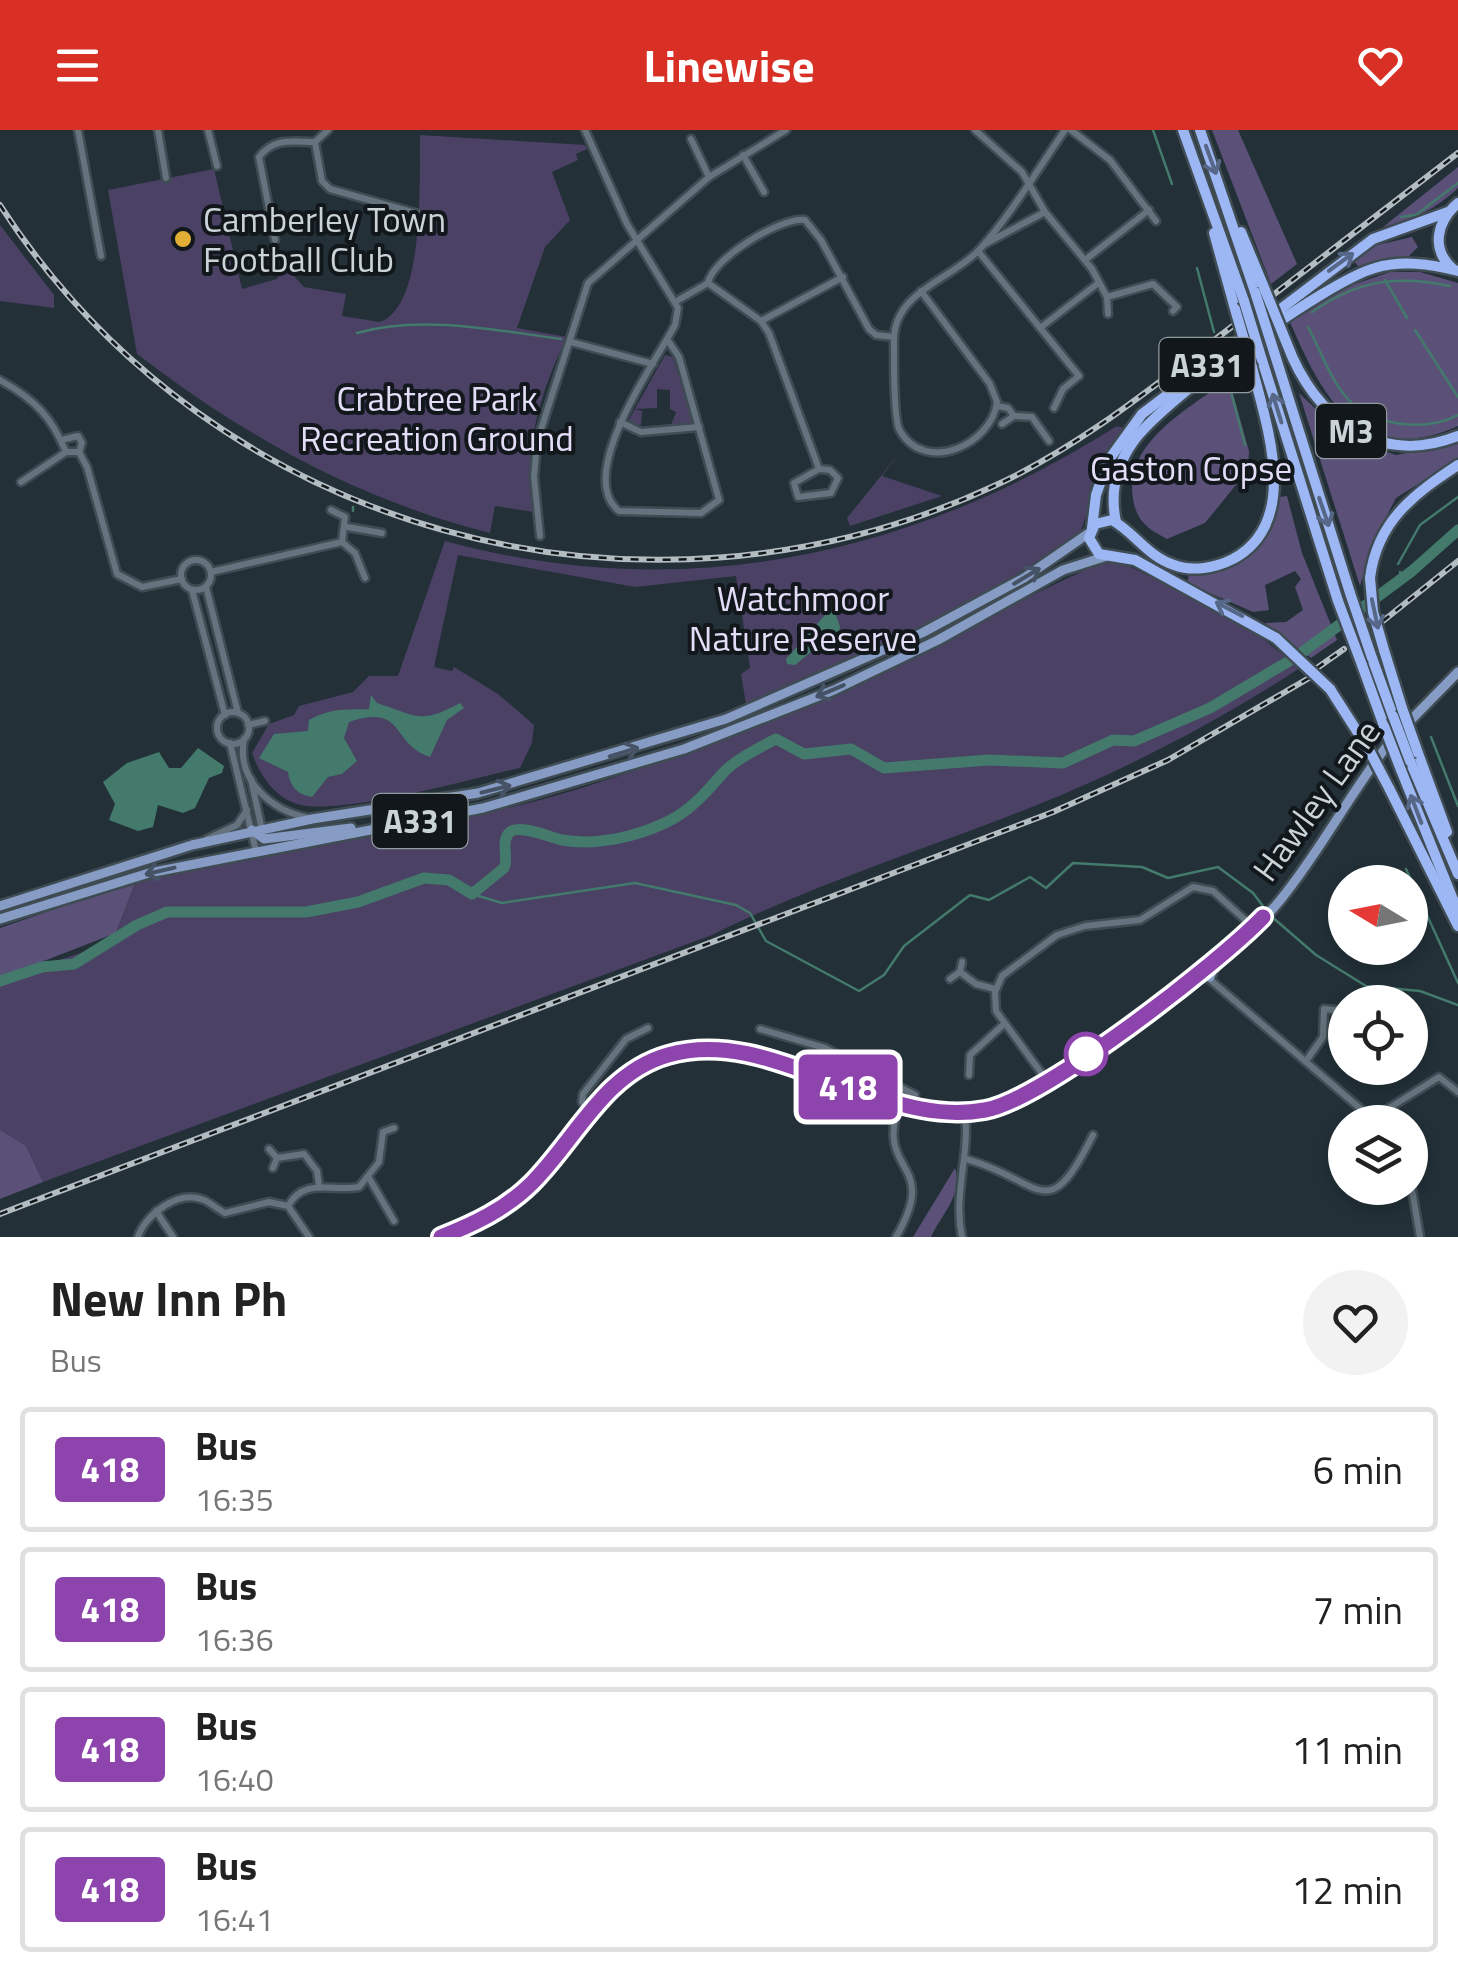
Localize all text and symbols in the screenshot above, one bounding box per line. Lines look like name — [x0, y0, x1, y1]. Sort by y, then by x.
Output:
text: Linewise — [643, 31, 815, 99]
icon: menu — [50, 38, 105, 93]
icon: heart — [1353, 38, 1408, 93]
one-way arrow — [1204, 144, 1222, 174]
place label: Camberley Town Football Club — [203, 192, 446, 286]
marker: Camberley Town Football Club — [172, 228, 194, 250]
one-way arrow — [1327, 252, 1354, 273]
road number: A331 — [1160, 338, 1254, 392]
park label: Crabtree Park Recreation Ground — [300, 371, 574, 465]
one-way arrow — [1267, 393, 1285, 424]
road number: M3 — [1316, 404, 1386, 458]
park label: Gaston Copse — [1090, 441, 1292, 495]
one-way arrow — [1316, 495, 1334, 527]
one-way arrow — [1012, 566, 1041, 586]
park label: Watchmoor Nature Reserve — [689, 571, 917, 665]
one-way arrow — [1366, 597, 1385, 629]
one-way arrow — [1214, 599, 1244, 618]
one-way arrow — [816, 683, 846, 701]
street label: Hawley Lane — [1239, 708, 1393, 892]
one-way arrow — [608, 742, 639, 760]
one-way arrow — [479, 779, 511, 797]
road number: A331 — [372, 794, 468, 848]
one-way arrow — [1406, 795, 1424, 826]
one-way arrow — [145, 863, 177, 881]
north arrow — [1328, 865, 1428, 965]
map controls — [1328, 865, 1428, 1205]
button: locate — [1328, 985, 1428, 1085]
unlabelled marker — [1065, 1033, 1107, 1075]
line badge: 418 — [790, 1054, 906, 1120]
text: 418 — [819, 1060, 877, 1114]
button: layers — [1328, 1105, 1428, 1205]
text: New Inn Ph — [50, 1262, 287, 1335]
button: heart — [1303, 1270, 1408, 1375]
text: Bus — [50, 1336, 102, 1384]
text: Bus — [195, 1417, 257, 1475]
text: 6 min — [1313, 1441, 1403, 1499]
text: 418 — [81, 1442, 139, 1496]
text: 16:35 — [195, 1475, 274, 1523]
text: Bus — [195, 1557, 257, 1615]
text: 7 min — [1313, 1581, 1403, 1639]
text: 418 — [81, 1582, 139, 1636]
text: 16:36 — [195, 1615, 274, 1663]
text: Bus — [195, 1697, 257, 1755]
text: 11 min — [1292, 1721, 1403, 1779]
text: 418 — [81, 1722, 139, 1776]
text: 16:40 — [195, 1755, 274, 1803]
text: Bus — [195, 1837, 257, 1895]
text: 12 min — [1292, 1861, 1403, 1919]
text: 418 — [81, 1862, 139, 1916]
text: 16:41 — [195, 1895, 274, 1943]

